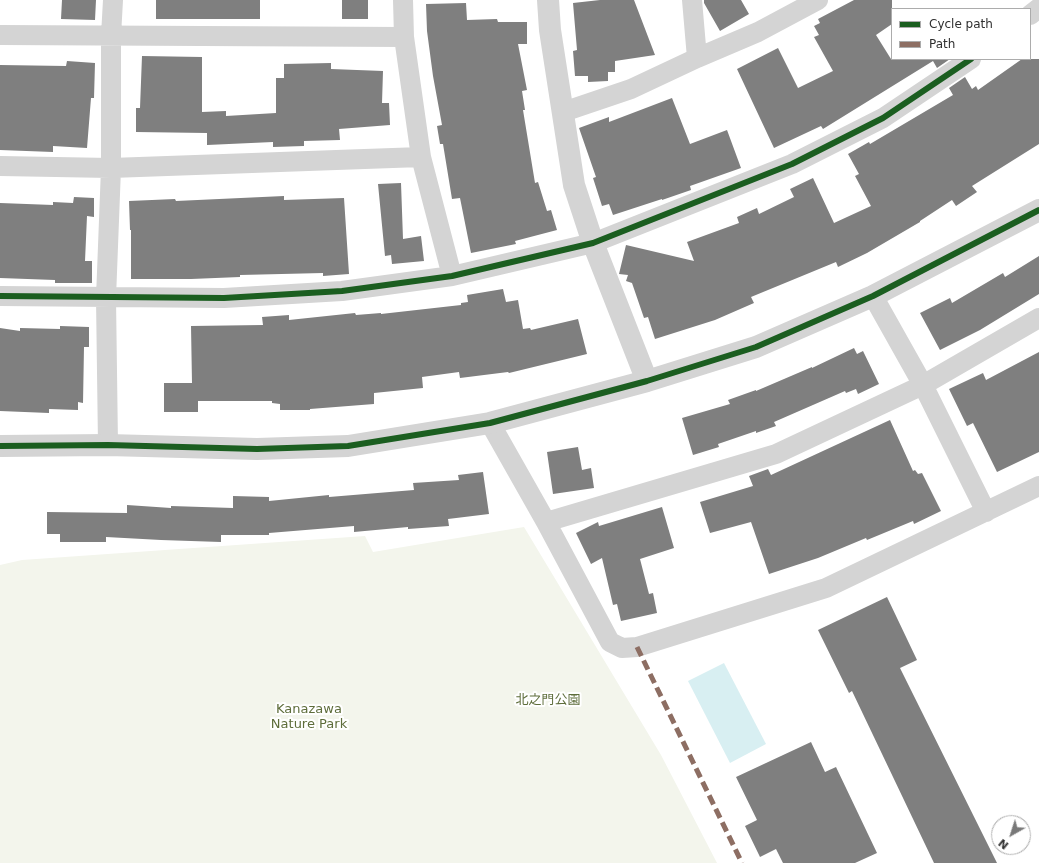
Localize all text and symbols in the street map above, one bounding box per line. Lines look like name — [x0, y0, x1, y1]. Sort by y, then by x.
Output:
legend — [891, 8, 1031, 60]
text: Cycle path — [929, 17, 993, 31]
text: Path — [929, 37, 955, 51]
park label: 北之門公園 — [516, 693, 580, 709]
park label: Kanazawa Nature Park — [271, 702, 347, 733]
north arrow — [991, 815, 1031, 855]
text: N — [996, 836, 1011, 852]

